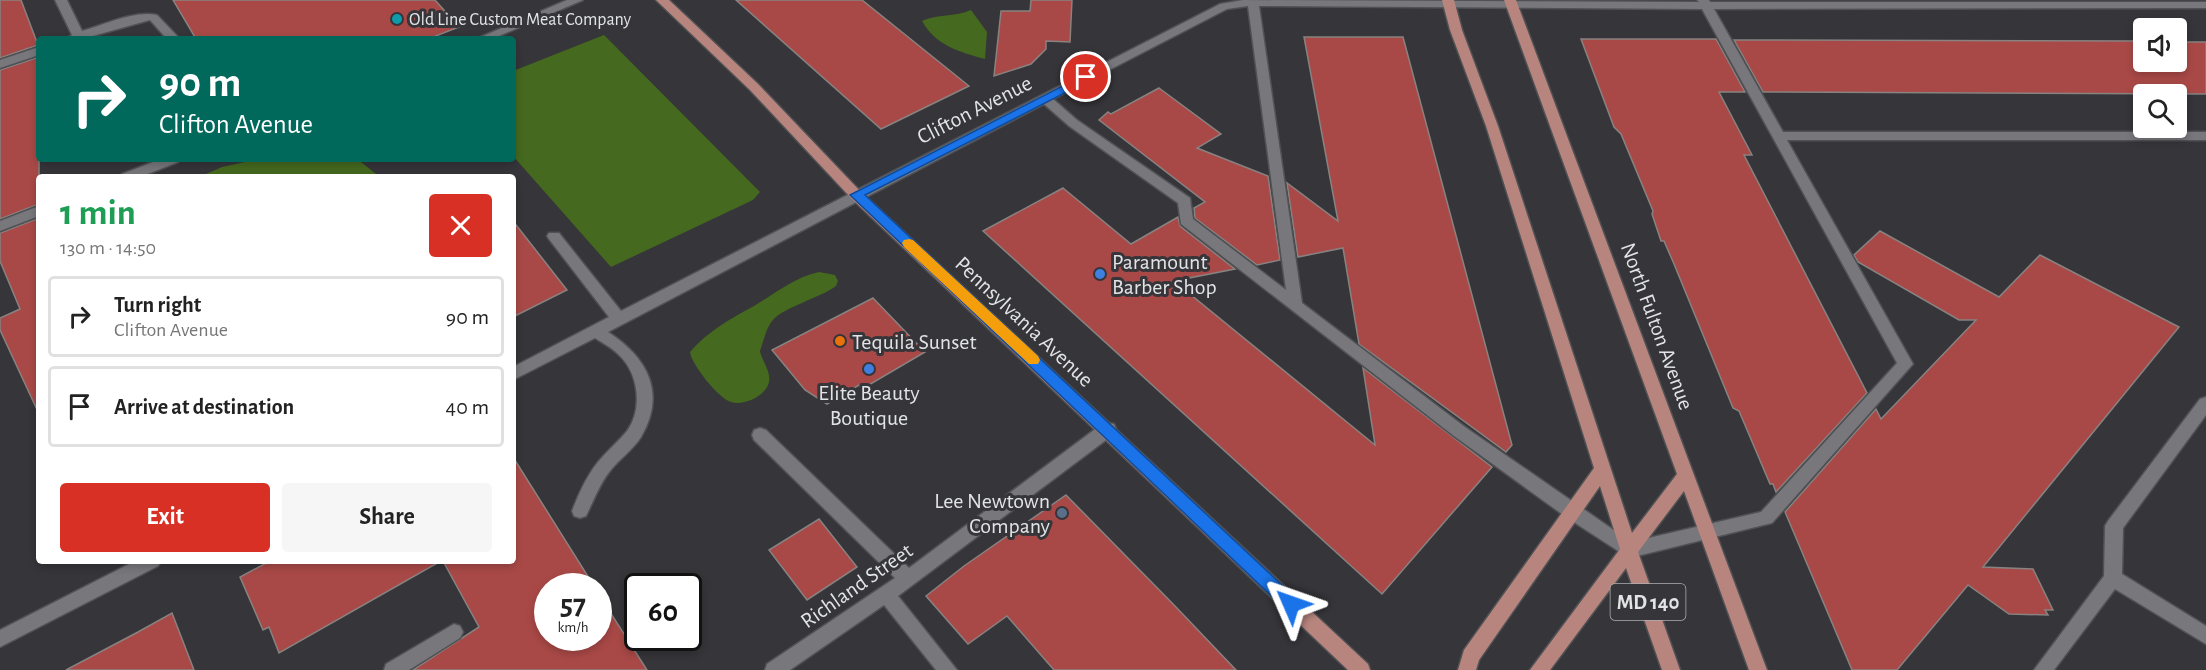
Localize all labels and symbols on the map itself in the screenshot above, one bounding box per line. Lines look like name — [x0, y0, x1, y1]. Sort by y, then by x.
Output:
place label: Old Line Custom Meat Company — [409, 11, 632, 29]
marker: Old Line Custom Meat Company — [390, 12, 404, 26]
pin — [1060, 51, 1111, 102]
street label: Clifton Avenue — [914, 72, 1035, 148]
street label: North Fulton Avenue — [1617, 240, 1697, 413]
place label: Paramount Barber Shop — [1112, 251, 1217, 298]
street label: Pennsylvania Avenue — [951, 252, 1097, 391]
marker: Paramount Barber Shop — [1093, 267, 1107, 281]
place label: Tequila Sunset — [852, 331, 977, 353]
marker: Tequila Sunset — [833, 334, 847, 348]
marker: Elite Beauty Boutique — [862, 362, 876, 376]
place label: Elite Beauty Boutique — [818, 382, 920, 429]
place label: Lee Newtown Company — [934, 490, 1051, 537]
marker: Lee Newtown Company — [1055, 506, 1069, 520]
street label: Richland Street — [797, 539, 917, 632]
position arrow — [1259, 572, 1323, 636]
speed limit sign: 60 — [624, 573, 702, 651]
road number: MD 140 — [1610, 584, 1686, 620]

